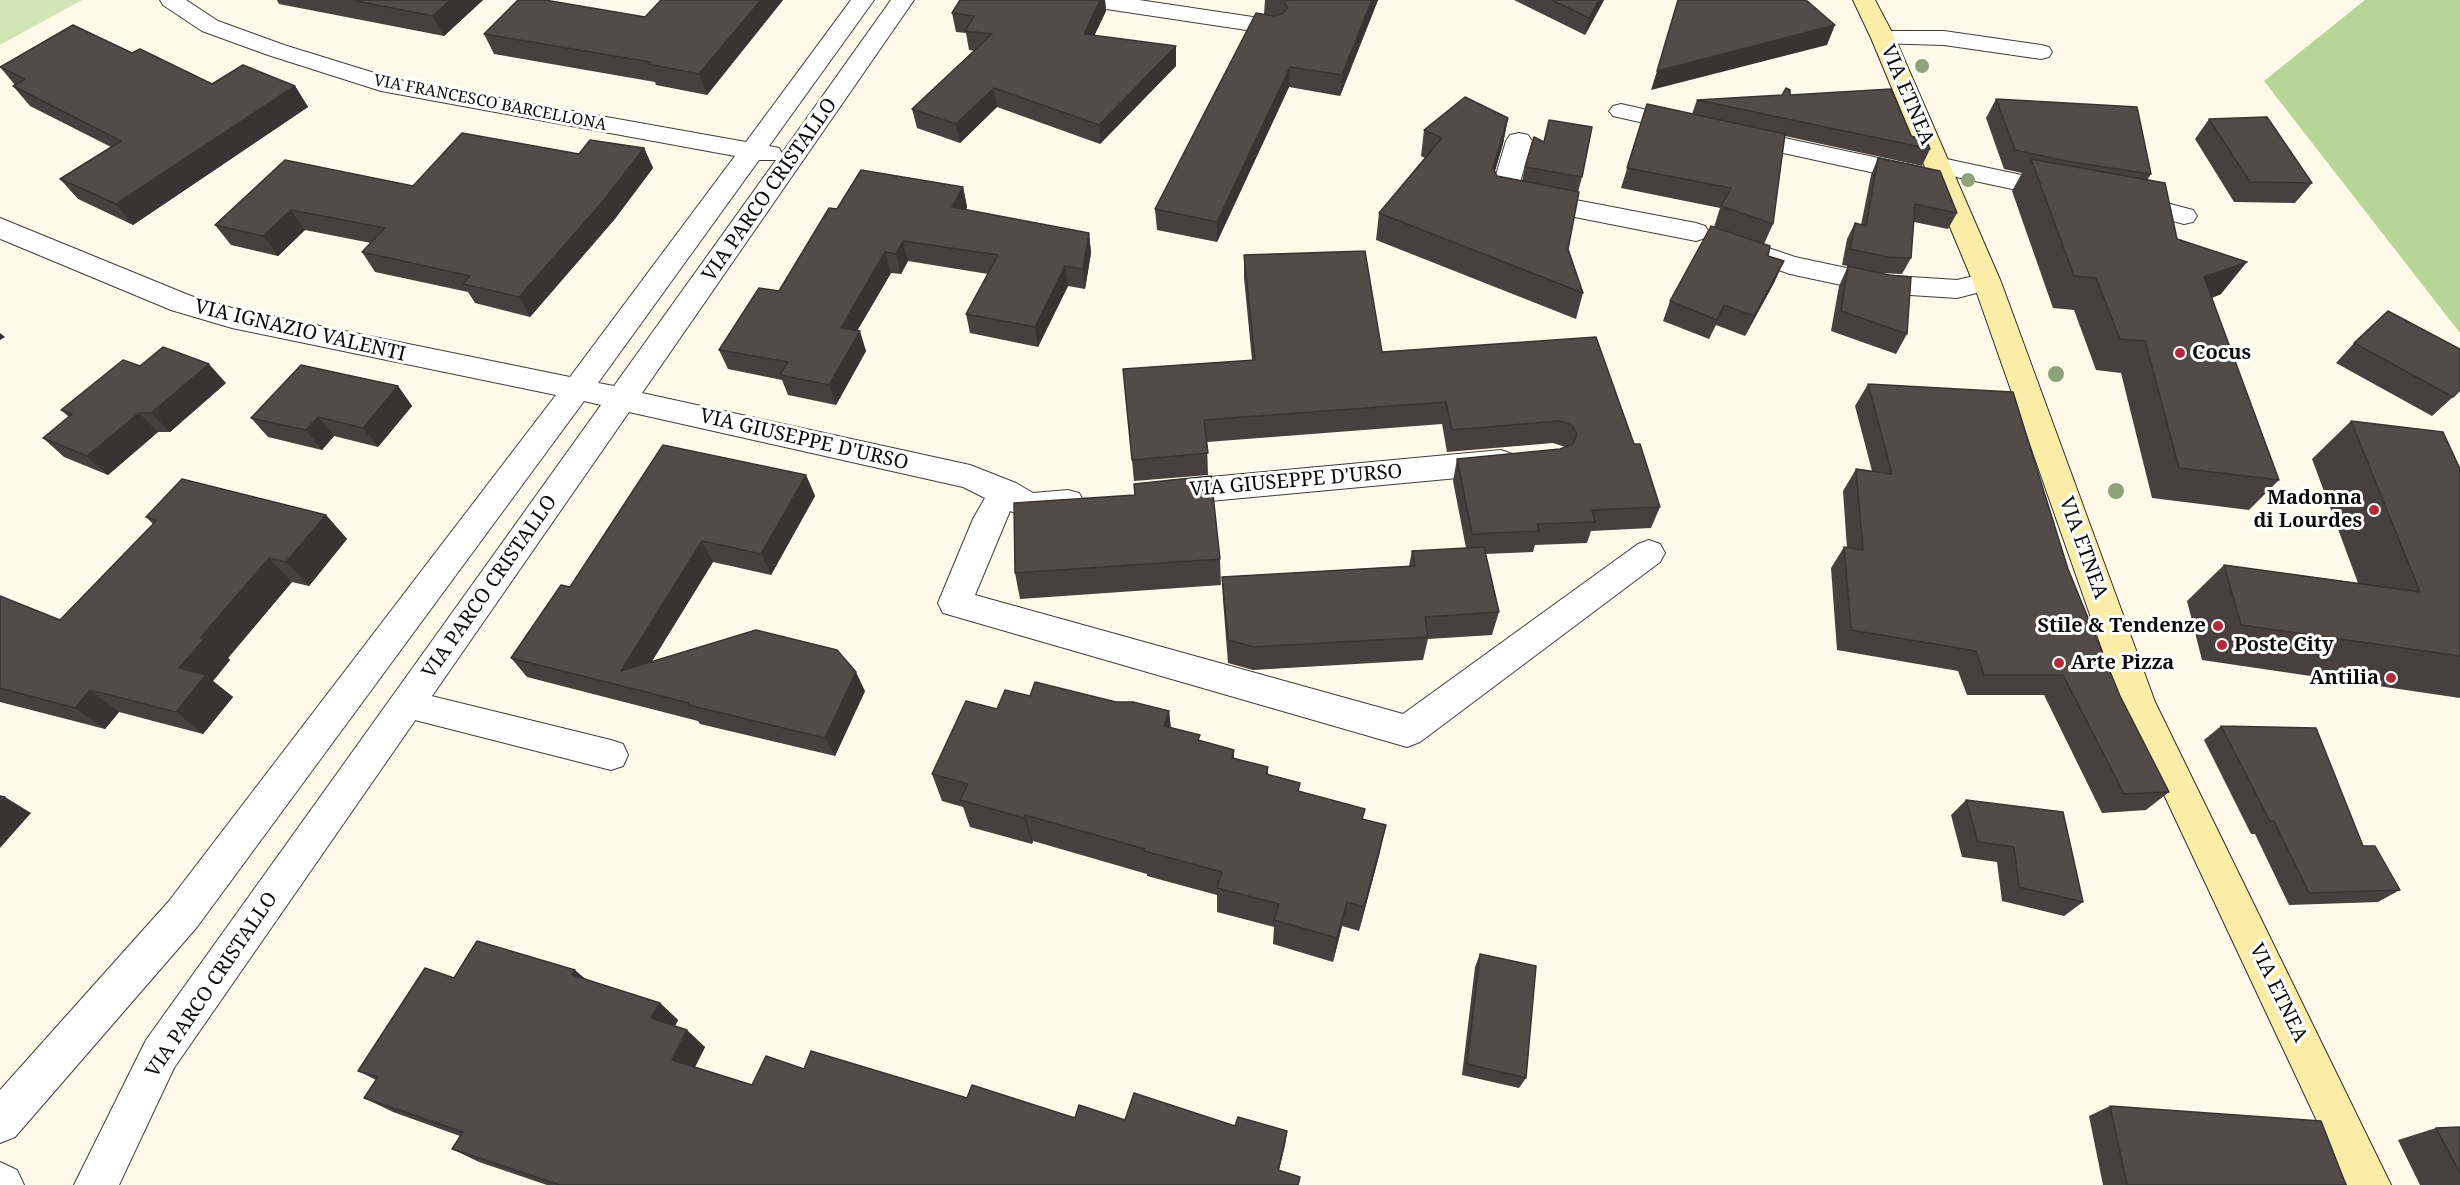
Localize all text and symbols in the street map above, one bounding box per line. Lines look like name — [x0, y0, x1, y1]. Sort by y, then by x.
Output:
street label: VIA ETNEA — [1875, 41, 1939, 149]
street label: VIA FRANCESCO BARCELLONA — [372, 71, 608, 135]
street label: VIA PARCO CRISTALLO — [698, 94, 842, 286]
street label: VIA IGNAZIO VALENTI — [192, 295, 408, 367]
place label: Cocus — [2192, 341, 2251, 365]
marker: Cocus — [2173, 346, 2187, 360]
street label: VIA GIUSEPPE D'URSO — [697, 404, 911, 476]
street label: VIA GIUSEPPE D'URSO — [1189, 460, 1403, 502]
place label: Madonna di Lourdes — [2254, 486, 2362, 533]
street label: VIA PARCO CRISTALLO — [418, 491, 562, 683]
street label: VIA ETNEA — [2053, 494, 2113, 602]
marker: Madonna di Lourdes — [2367, 503, 2381, 517]
place label: Stile & Tendenze — [2038, 614, 2206, 638]
marker: Stile & Tendenze — [2211, 619, 2225, 633]
place label: Poste City — [2234, 633, 2333, 657]
marker: Poste City — [2215, 638, 2229, 652]
place label: Arte Pizza — [2071, 651, 2174, 675]
marker: Arte Pizza — [2052, 656, 2066, 670]
place label: Antilia — [2309, 666, 2379, 690]
marker: Antilia — [2384, 671, 2398, 685]
street label: VIA PARCO CRISTALLO — [141, 888, 283, 1082]
street label: VIA ETNEA — [2244, 940, 2312, 1046]

